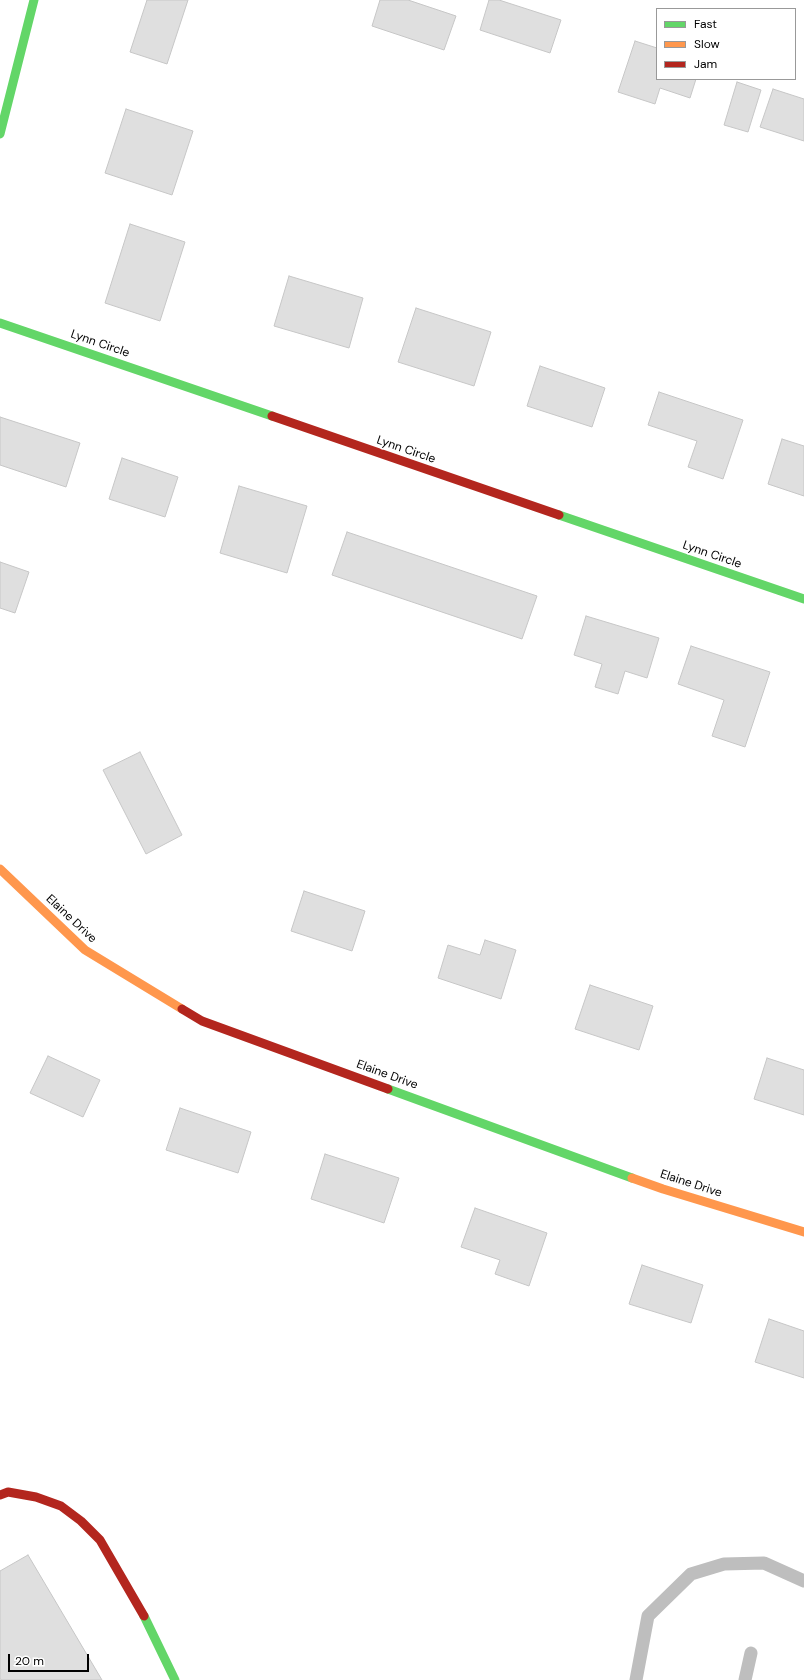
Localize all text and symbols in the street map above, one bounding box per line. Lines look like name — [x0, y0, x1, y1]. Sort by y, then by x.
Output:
legend — [656, 8, 796, 80]
text: Fast — [694, 16, 717, 32]
text: Slow — [694, 36, 720, 52]
text: Jam — [694, 56, 717, 72]
street label: Lynn Circle — [69, 327, 131, 361]
street label: Lynn Circle — [375, 433, 437, 467]
street label: Lynn Circle — [681, 538, 743, 572]
street label: Elaine Drive — [43, 892, 99, 946]
street label: Elaine Drive — [354, 1057, 420, 1093]
street label: Elaine Drive — [658, 1167, 724, 1201]
scale bar — [10, 1646, 91, 1672]
text: 20 m — [15, 1653, 44, 1669]

